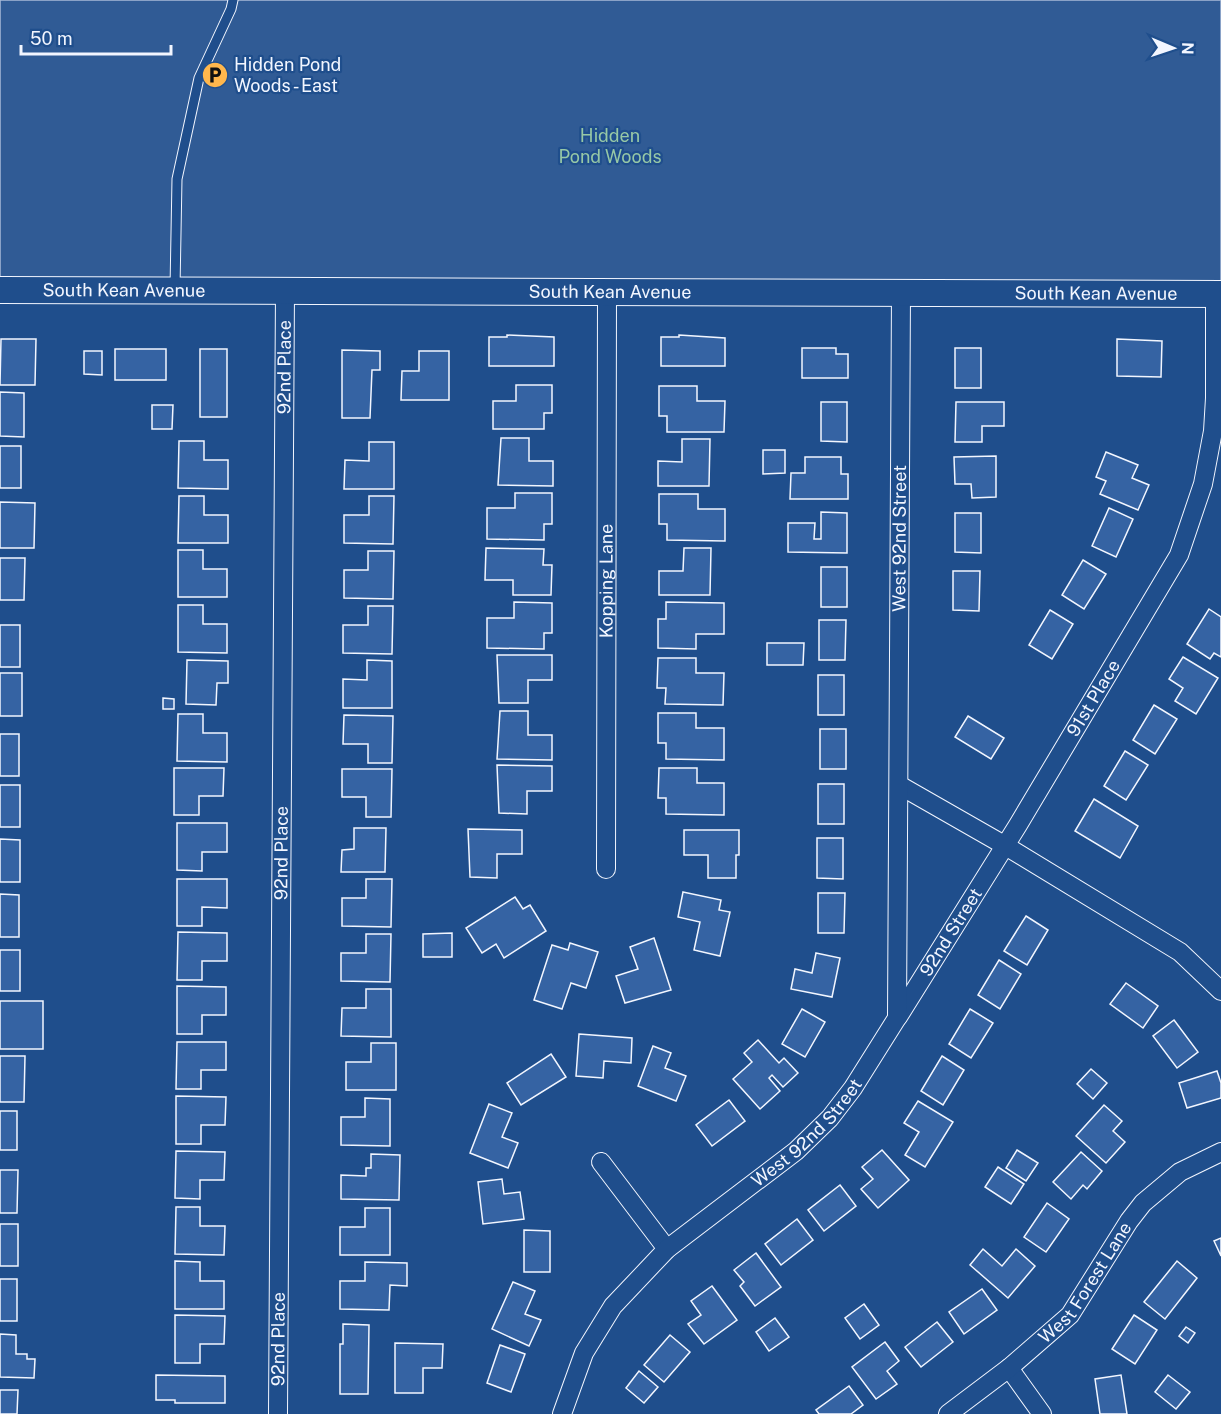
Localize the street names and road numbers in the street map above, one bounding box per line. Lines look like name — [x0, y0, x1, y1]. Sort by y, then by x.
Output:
street label: South Kean Avenue — [43, 279, 205, 301]
street label: South Kean Avenue — [529, 281, 691, 302]
street label: South Kean Avenue — [1015, 282, 1177, 304]
street label: 92nd Place — [273, 320, 295, 414]
street label: West 92nd Street — [888, 465, 910, 612]
street label: Kopping Lane — [595, 524, 617, 638]
street label: 91st Place — [1062, 656, 1124, 740]
street label: 92nd Place — [270, 806, 292, 900]
street label: 92nd Street — [915, 884, 986, 980]
street label: West 92nd Street — [747, 1075, 866, 1191]
street label: West Forest Lane — [1034, 1218, 1136, 1347]
street label: 92nd Place — [267, 1292, 289, 1386]

